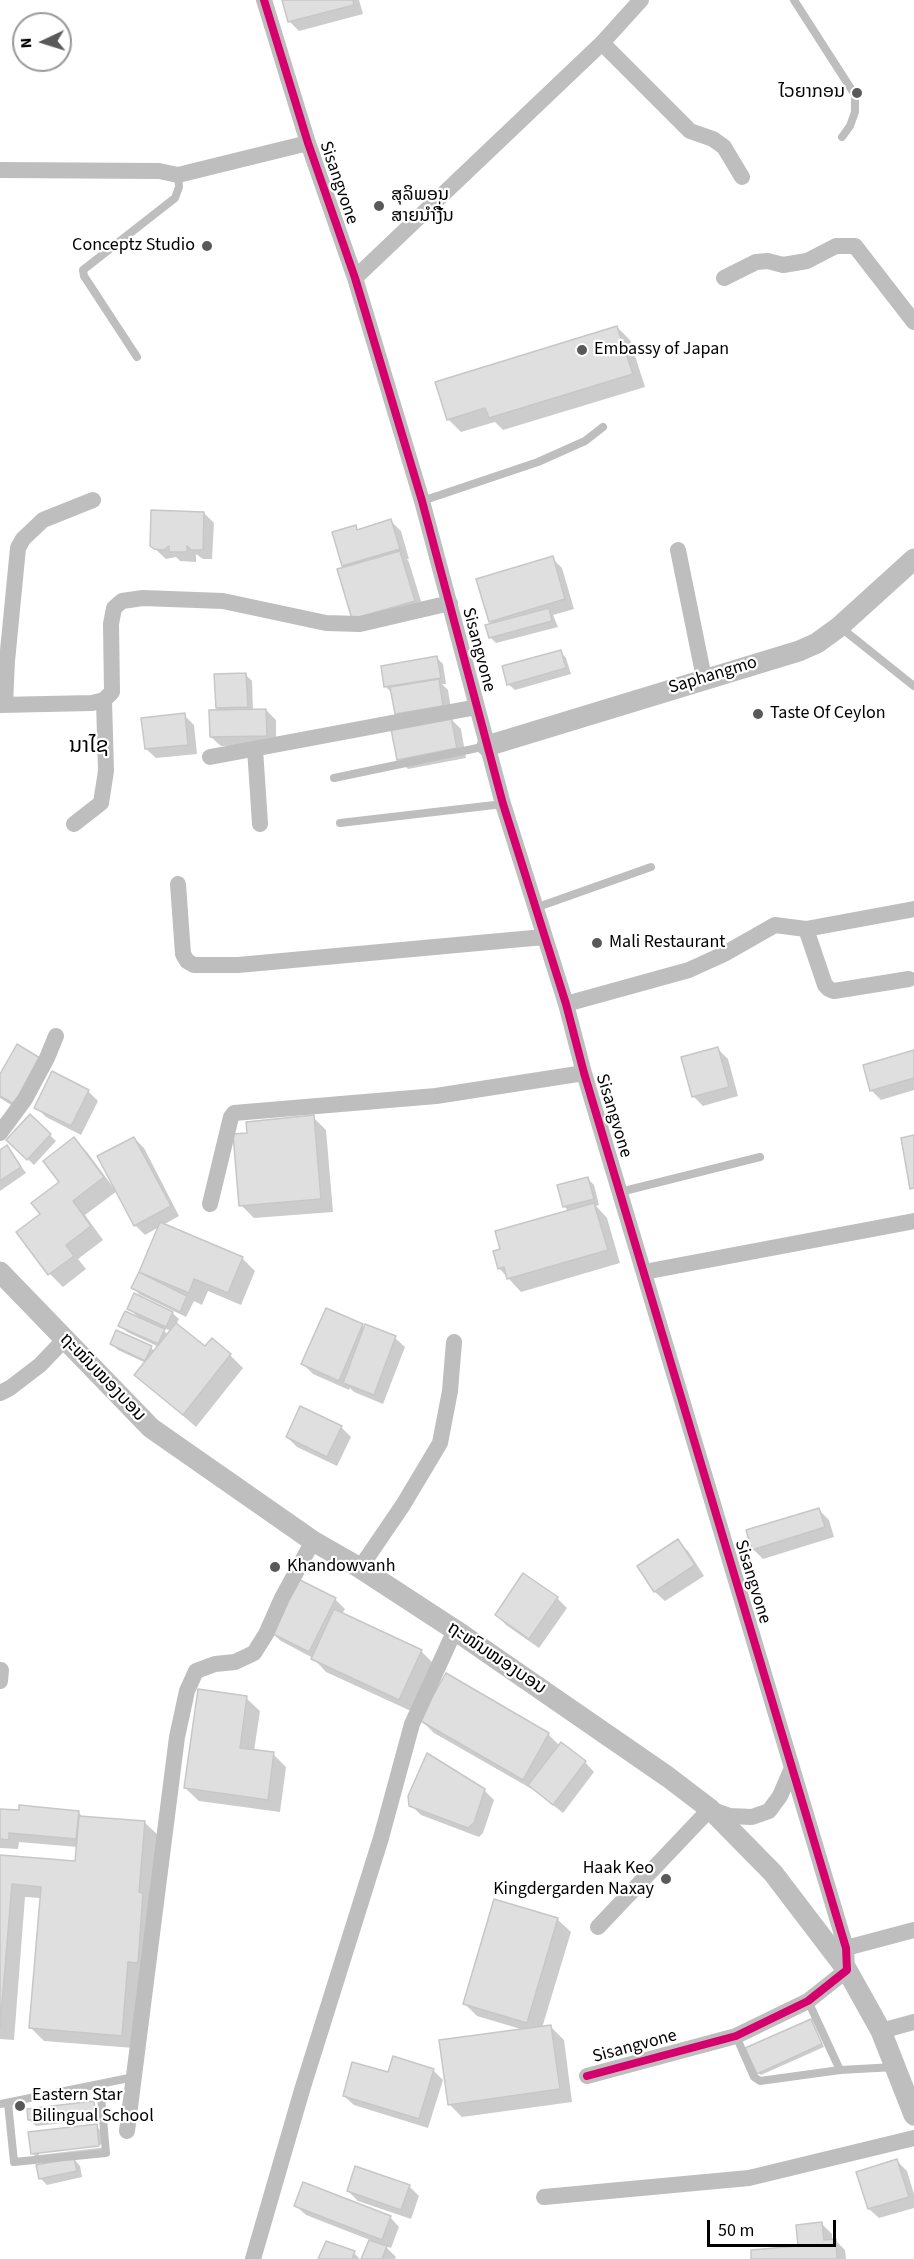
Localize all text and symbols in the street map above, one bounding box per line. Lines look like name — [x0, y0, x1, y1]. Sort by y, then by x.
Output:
north arrow — [12, 12, 72, 72]
text: N — [15, 37, 37, 49]
place label: ໄວຍາກອນ — [778, 82, 845, 104]
marker: ໄວຍາກອນ — [850, 86, 864, 100]
street label: Sisangvone — [314, 139, 362, 227]
place label: ສຸລິພອນ ສາຍນຳ້ງື່ນ — [391, 185, 454, 228]
marker: ສຸລິພອນ ສາຍນຳ້ງື່ນ — [372, 199, 386, 213]
place label: Conceptz Studio — [72, 235, 195, 257]
marker: Conceptz Studio — [200, 239, 214, 253]
place label: Embassy of Japan — [594, 339, 729, 361]
marker: Embassy of Japan — [575, 343, 589, 357]
street label: Sisangvone — [456, 605, 500, 695]
street label: Saphangmo — [666, 652, 760, 700]
place label: Taste Of Ceylon — [770, 703, 886, 725]
marker: Taste Of Ceylon — [751, 707, 765, 721]
district label: ນາໄຊ — [69, 734, 109, 760]
place label: Mali Restaurant — [609, 932, 725, 954]
marker: Mali Restaurant — [590, 936, 604, 950]
street label: Sisangvone — [590, 1072, 636, 1160]
street label: ຖະໜົນໜອງບອນ — [54, 1329, 150, 1427]
street label: Sisangvone — [729, 1538, 775, 1626]
place label: Khandowvanh — [287, 1556, 396, 1578]
marker: Khandowvanh — [268, 1560, 282, 1574]
street label: ຖະໜົນໜອງບອນ — [442, 1618, 550, 1700]
place label: Haak Keo Kingdergarden Naxay — [493, 1858, 654, 1900]
marker: Haak Keo Kingdergarden Naxay — [659, 1872, 673, 1886]
street label: Sisangvone — [590, 2025, 680, 2069]
place label: Eastern Star Bilingual School — [32, 2085, 154, 2128]
marker: Eastern Star Bilingual School — [13, 2099, 27, 2113]
scale bar — [710, 2208, 839, 2246]
text: 50 m — [718, 2218, 754, 2243]

